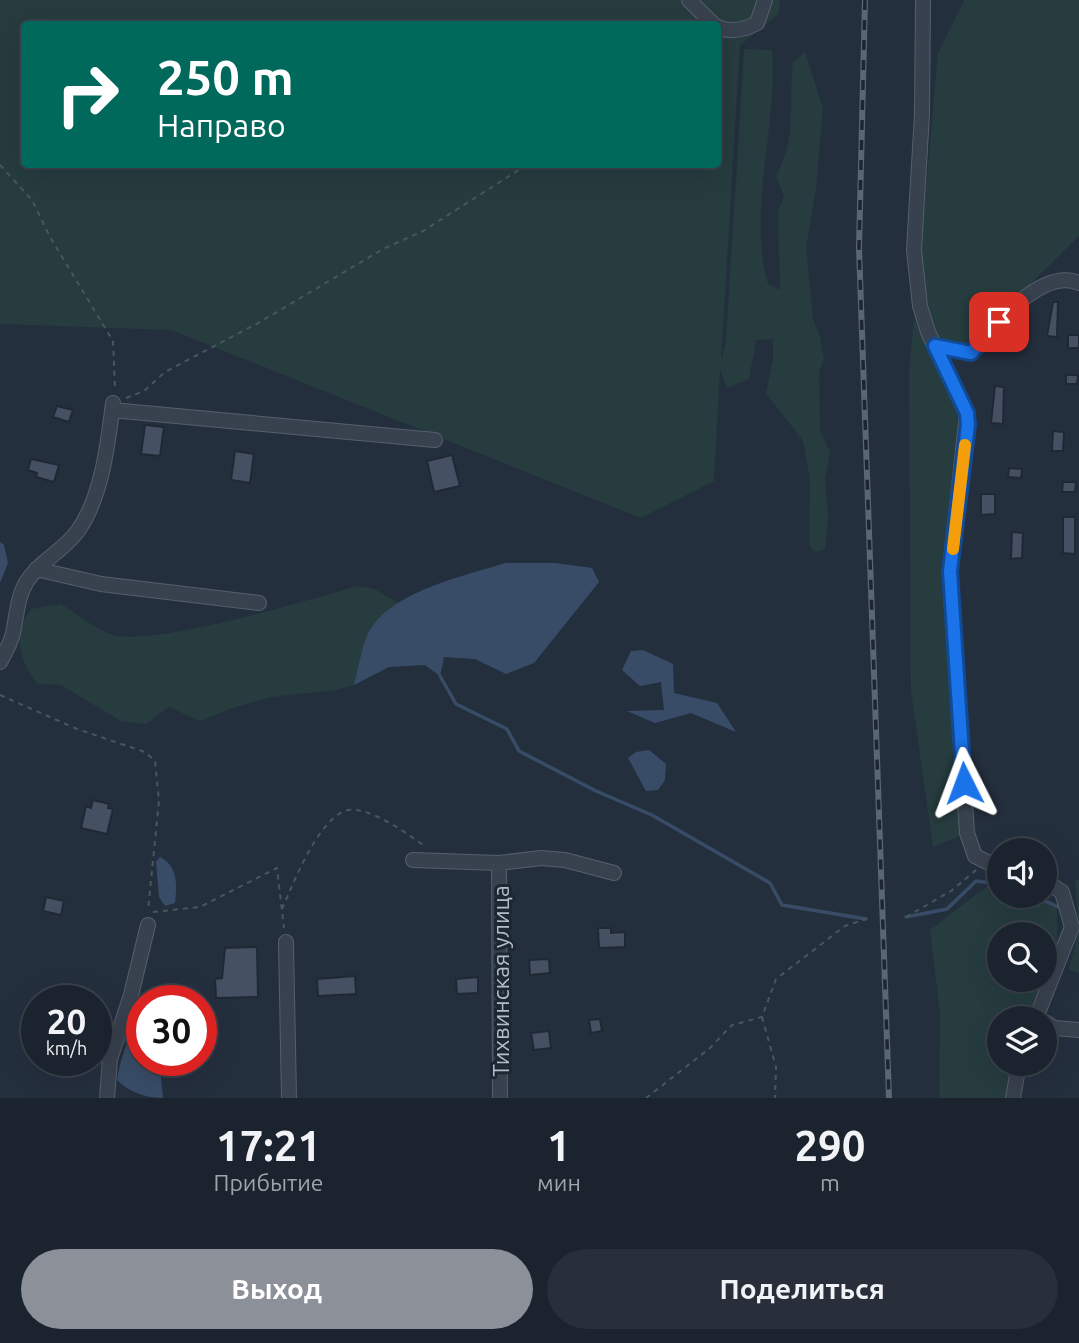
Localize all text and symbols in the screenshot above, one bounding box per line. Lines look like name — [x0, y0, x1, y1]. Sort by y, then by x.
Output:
icon: right — [42, 49, 133, 140]
text: 250 m — [157, 49, 294, 104]
text: Направо — [157, 107, 286, 143]
pin — [969, 292, 1029, 352]
icon: arrive — [980, 303, 1018, 341]
position arrow — [927, 746, 1001, 820]
map controls — [987, 838, 1057, 1076]
button: sound — [987, 838, 1057, 908]
street label: Тихвинская улица — [488, 885, 513, 1077]
button: search — [987, 922, 1057, 992]
speed limit sign: 30 — [126, 985, 217, 1076]
text: 20 — [47, 1001, 86, 1041]
button: layers — [987, 1006, 1057, 1076]
text: km/h — [46, 1038, 87, 1058]
text: 17:21 — [216, 1122, 321, 1169]
text: 1 — [547, 1122, 571, 1169]
text: 290 — [794, 1122, 865, 1169]
text: Прибытие — [214, 1170, 324, 1195]
text: мин — [537, 1170, 581, 1195]
text: m — [820, 1170, 840, 1195]
button: Выход — [21, 1249, 533, 1329]
button: Поделиться — [547, 1249, 1058, 1329]

